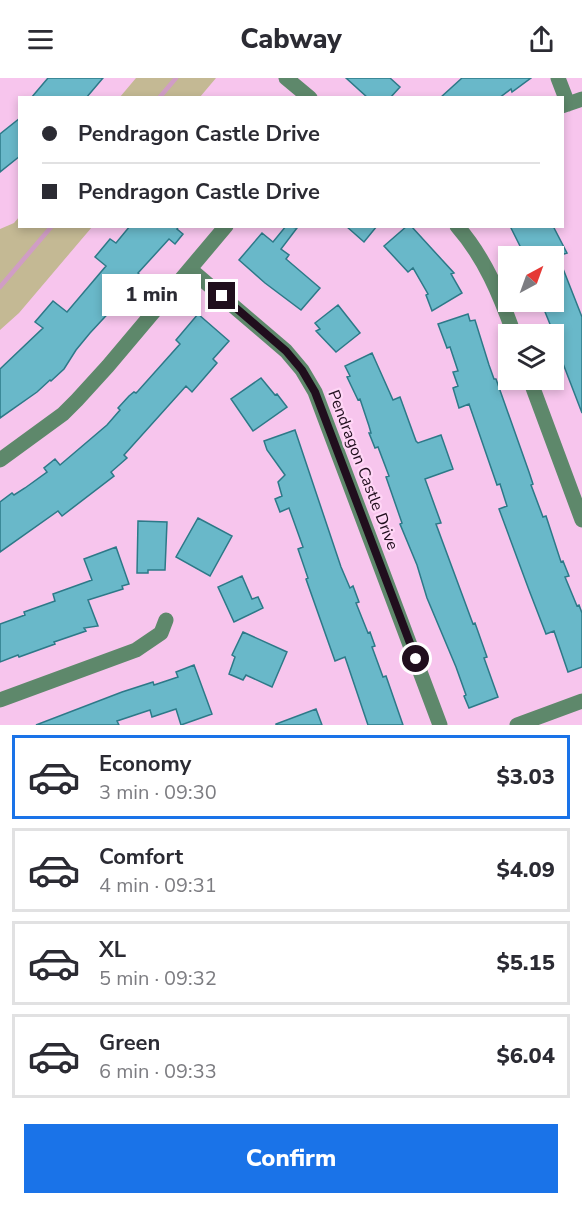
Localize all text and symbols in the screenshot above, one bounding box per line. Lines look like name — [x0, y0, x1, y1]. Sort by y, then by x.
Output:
text: Cabway — [240, 21, 342, 58]
icon: menu — [24, 23, 57, 56]
icon: share — [525, 23, 558, 56]
text: Pendragon Castle Drive — [78, 119, 320, 149]
text: Pendragon Castle Drive — [78, 177, 320, 207]
north arrow — [498, 246, 564, 312]
map controls — [498, 246, 564, 390]
callout: 1 min — [102, 275, 201, 317]
text: 1 min — [125, 281, 178, 308]
route end — [208, 282, 235, 309]
button: layers — [498, 324, 564, 390]
street label: Pendragon Castle Drive — [322, 387, 404, 553]
route start — [402, 645, 429, 672]
text: Economy — [99, 749, 191, 779]
icon: car — [27, 750, 81, 804]
text: $3.03 — [496, 762, 555, 792]
text: 3 min · 09:30 — [99, 779, 217, 806]
text: Comfort — [99, 842, 183, 872]
icon: car — [27, 843, 81, 897]
text: $4.09 — [496, 855, 555, 885]
text: 4 min · 09:31 — [99, 872, 217, 899]
text: XL — [99, 935, 126, 965]
icon: car — [27, 936, 81, 990]
text: $5.15 — [496, 948, 555, 978]
text: 5 min · 09:32 — [99, 965, 217, 992]
text: Green — [99, 1028, 160, 1058]
icon: car — [27, 1029, 81, 1083]
text: $6.04 — [496, 1041, 555, 1071]
text: 6 min · 09:33 — [99, 1058, 217, 1085]
button: Confirm — [24, 1124, 558, 1193]

